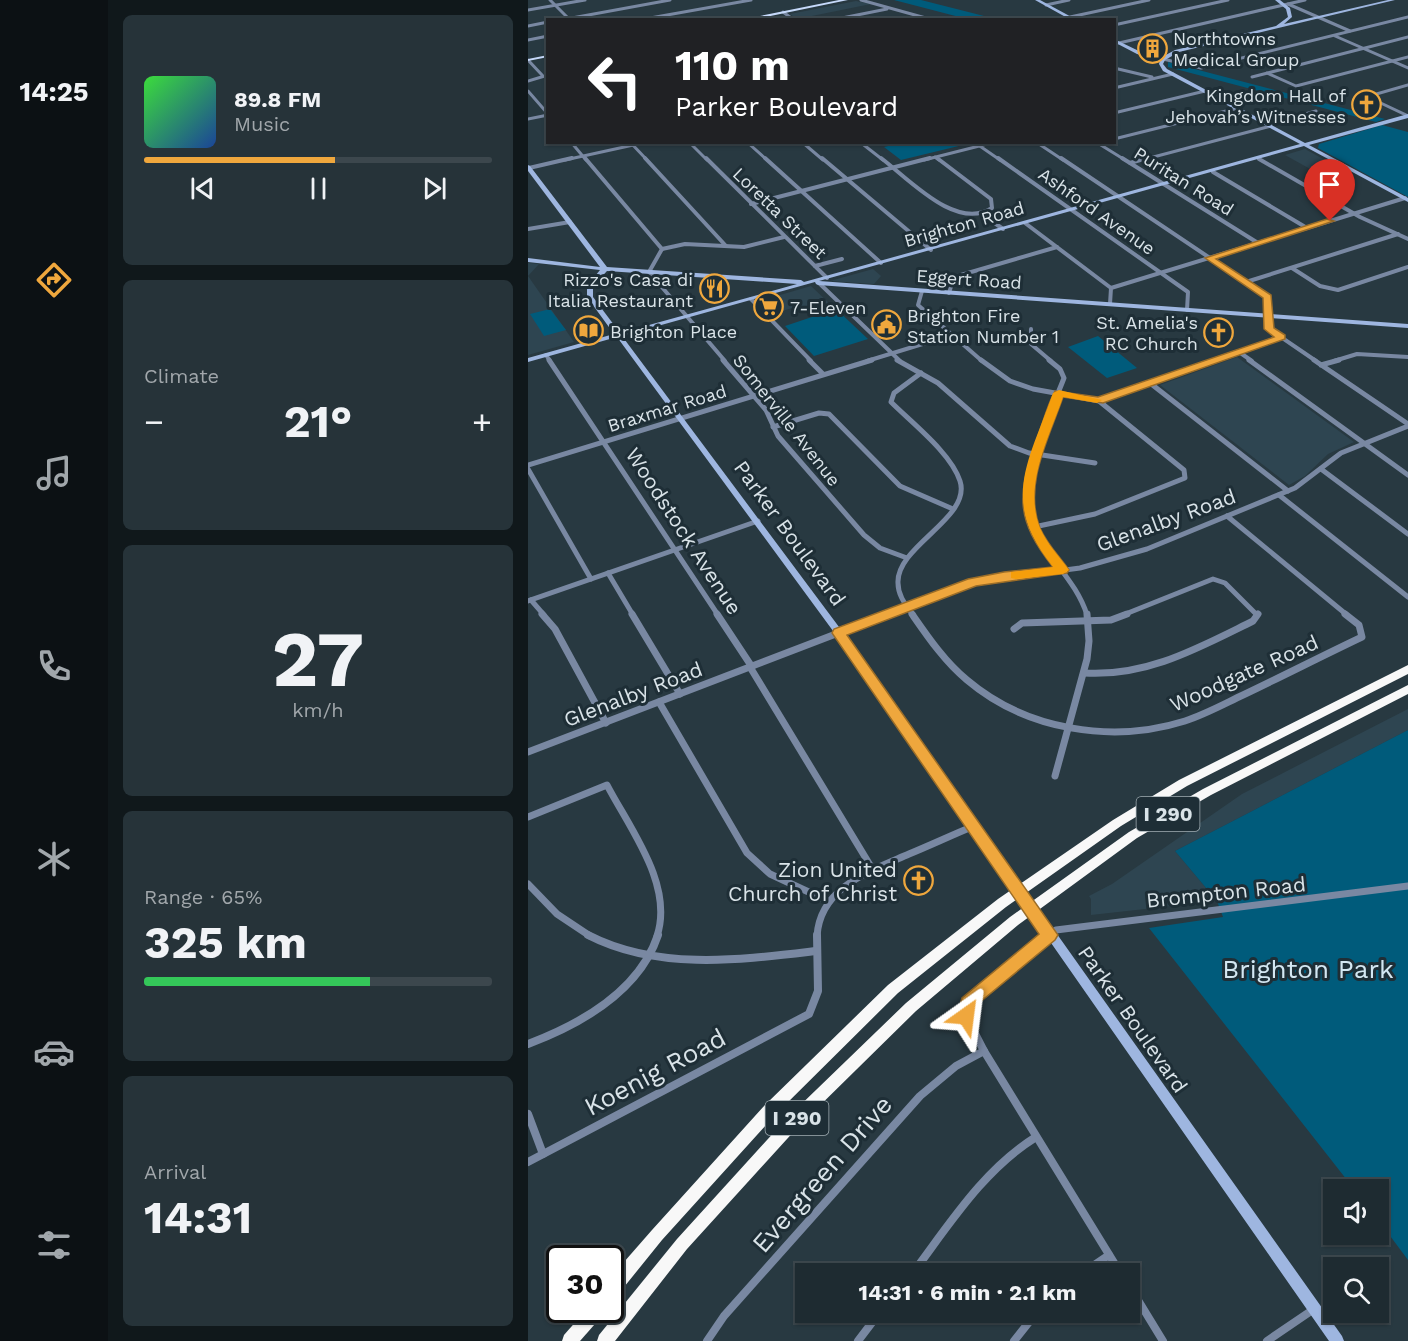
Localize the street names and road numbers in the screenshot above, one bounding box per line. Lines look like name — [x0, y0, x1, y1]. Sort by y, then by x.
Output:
street label: Puritan Road — [1130, 142, 1238, 220]
street label: Loretta Street — [729, 163, 832, 263]
street label: Ashford Avenue — [1035, 163, 1159, 259]
street label: Brighton Road — [901, 197, 1027, 251]
street label: Eggert Road — [916, 265, 1022, 293]
street label: Somerville Avenue — [729, 350, 845, 490]
street label: Braxmar Road — [605, 380, 729, 436]
street label: Woodstock Avenue — [621, 443, 747, 619]
street label: Parker Boulevard — [729, 455, 851, 611]
street label: Glenalby Road — [1093, 483, 1239, 557]
street label: Woodgate Road — [1166, 629, 1322, 717]
street label: Glenalby Road — [560, 656, 706, 732]
road number: I 290 — [1136, 797, 1200, 831]
street label: Brompton Road — [1145, 871, 1307, 913]
street label: Parker Boulevard — [1073, 941, 1193, 1097]
street label: Koenig Road — [579, 1022, 731, 1122]
street label: Evergreen Drive — [746, 1089, 898, 1259]
road number: I 290 — [766, 1101, 828, 1135]

